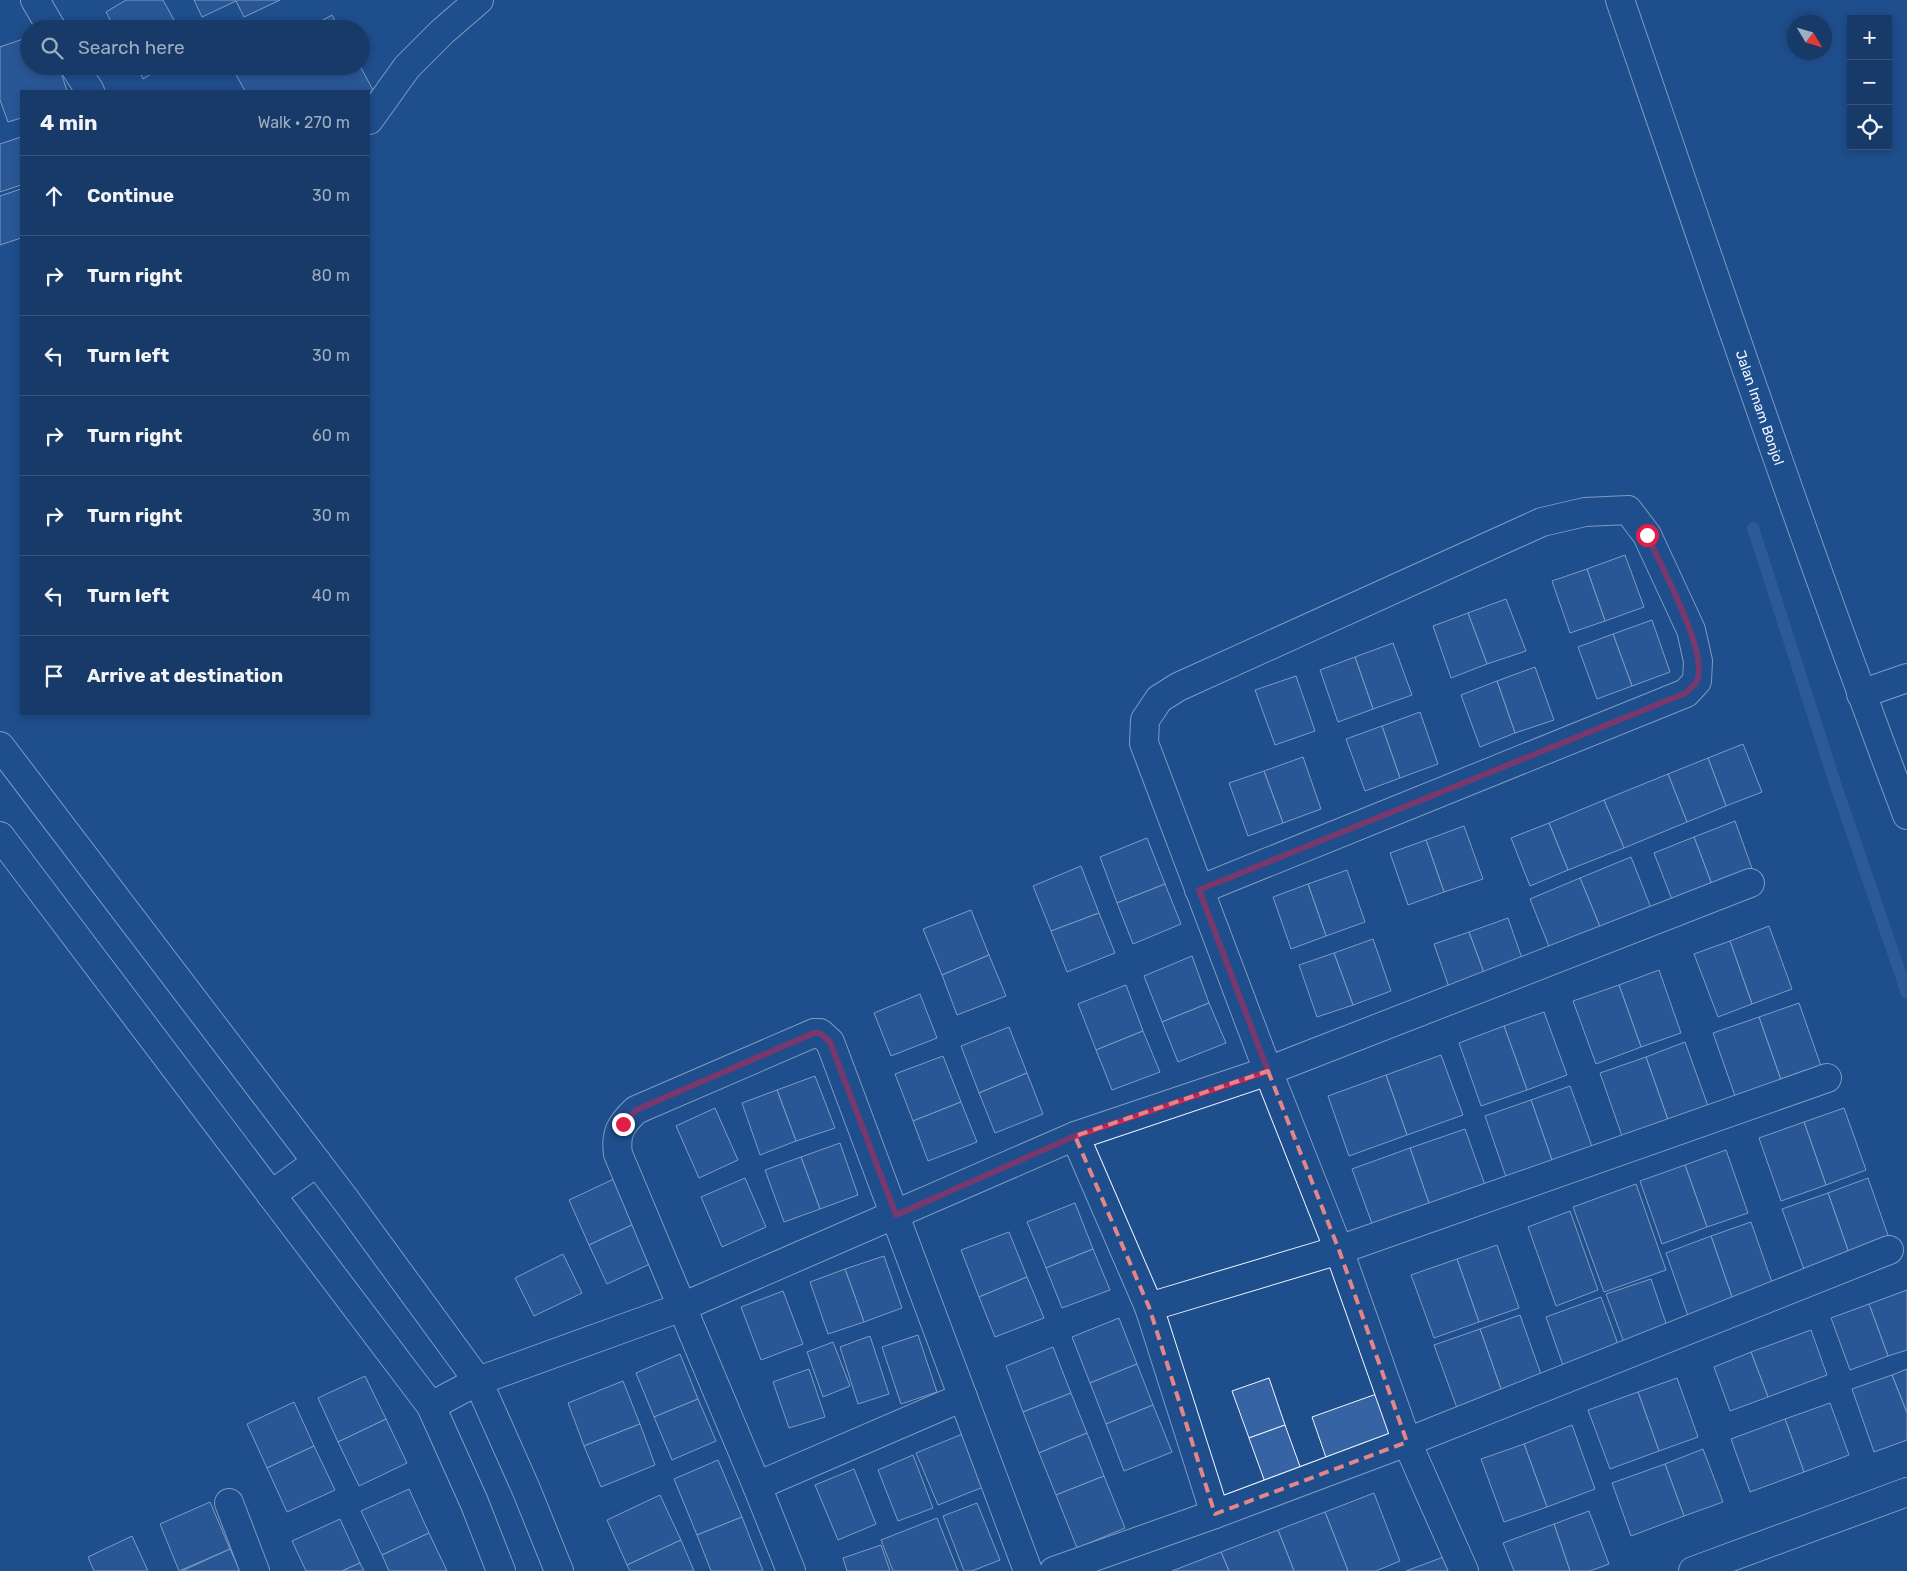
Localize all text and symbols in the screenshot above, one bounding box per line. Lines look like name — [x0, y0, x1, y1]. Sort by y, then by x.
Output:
north arrow — [1787, 15, 1832, 60]
map controls — [1847, 15, 1892, 150]
button: + — [1847, 15, 1892, 60]
search box — [20, 20, 370, 75]
icon: search — [38, 34, 66, 62]
text: Search here — [78, 36, 185, 59]
button: − — [1847, 60, 1892, 105]
button: locate — [1847, 105, 1892, 150]
text: 4 min — [40, 110, 98, 135]
text: Walk · 270 m — [258, 113, 350, 132]
icon: ahead — [40, 182, 68, 210]
text: Continue — [87, 184, 174, 207]
text: 30 m — [312, 186, 350, 205]
icon: right — [40, 262, 68, 290]
text: Turn right — [87, 264, 182, 287]
text: 80 m — [312, 266, 350, 285]
icon: left — [40, 342, 68, 370]
text: Turn left — [87, 344, 169, 367]
text: 30 m — [312, 346, 350, 365]
street label: Jalan Imam Bonjol — [1732, 348, 1788, 467]
icon: right — [40, 422, 68, 450]
text: Turn right — [87, 424, 182, 447]
text: 60 m — [312, 426, 350, 445]
icon: right — [40, 502, 68, 530]
text: Turn right — [87, 504, 182, 527]
text: 30 m — [312, 506, 350, 525]
route start — [1636, 524, 1659, 547]
icon: left — [40, 582, 68, 610]
text: Turn left — [87, 584, 169, 607]
text: 40 m — [312, 586, 350, 605]
icon: arrive — [40, 662, 68, 690]
text: Arrive at destination — [87, 664, 283, 687]
route end — [612, 1113, 635, 1136]

